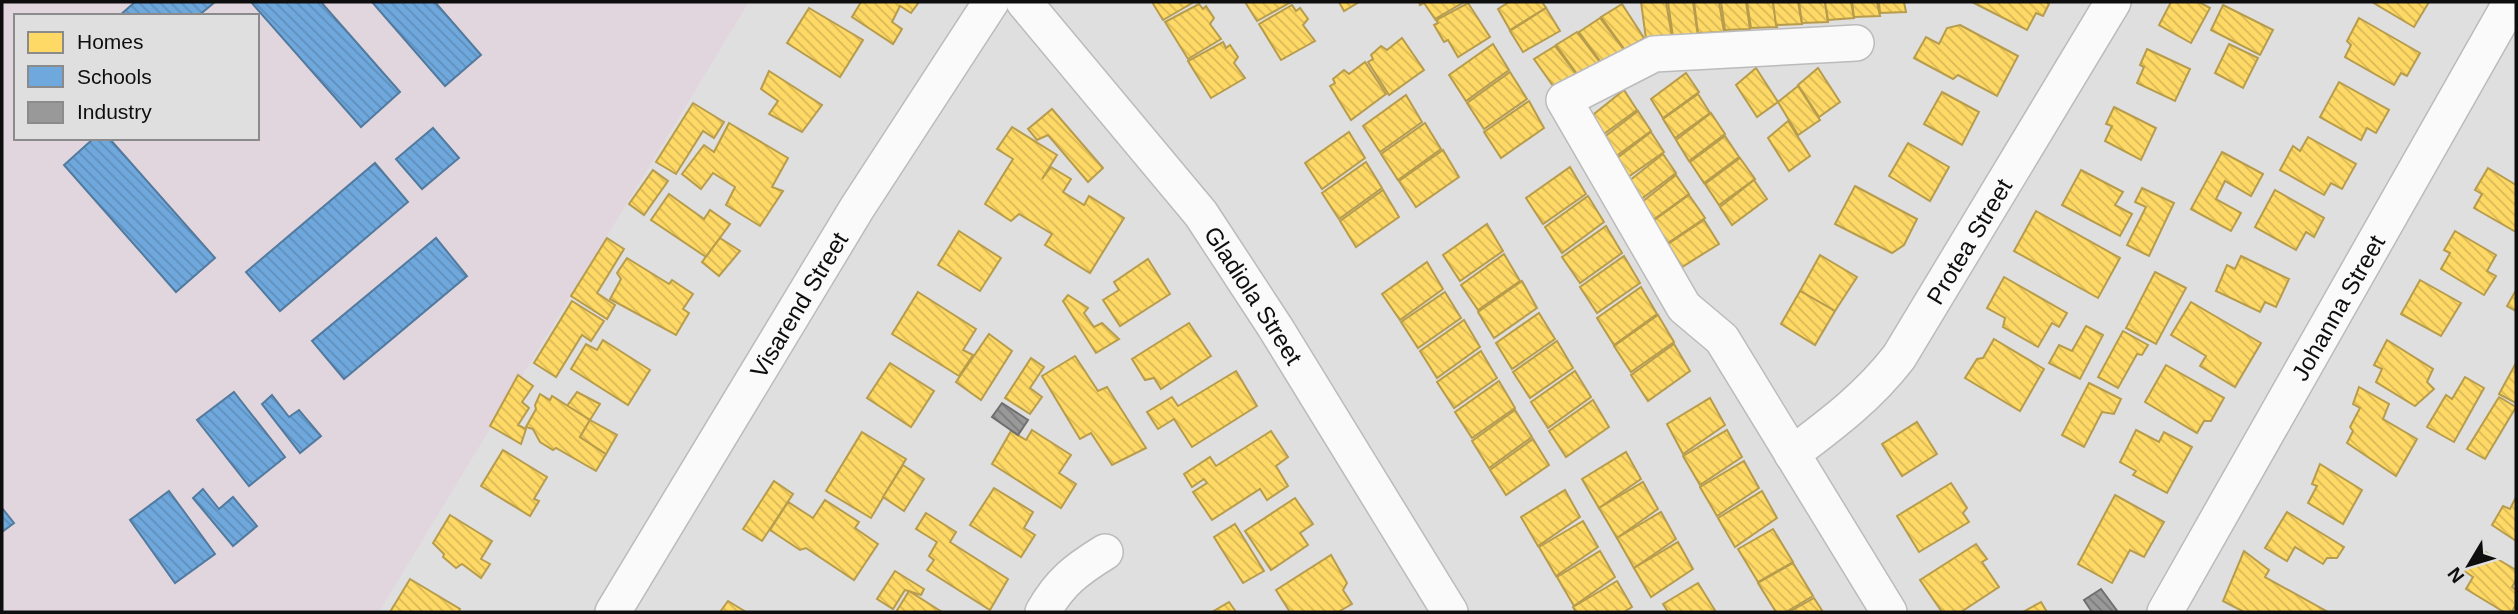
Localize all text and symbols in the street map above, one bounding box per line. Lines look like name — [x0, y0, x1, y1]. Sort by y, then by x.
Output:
legend — [14, 14, 259, 140]
text: Homes — [77, 30, 144, 53]
text: Schools — [77, 65, 152, 88]
text: Industry — [77, 100, 152, 123]
street label: Protea Street — [1921, 173, 2017, 309]
street label: Gladiola Street — [1199, 221, 1308, 369]
street label: Visarend Street — [744, 227, 853, 382]
street label: Johanna Street — [2286, 230, 2390, 385]
north arrow — [2434, 530, 2504, 600]
text: N — [2443, 563, 2468, 587]

